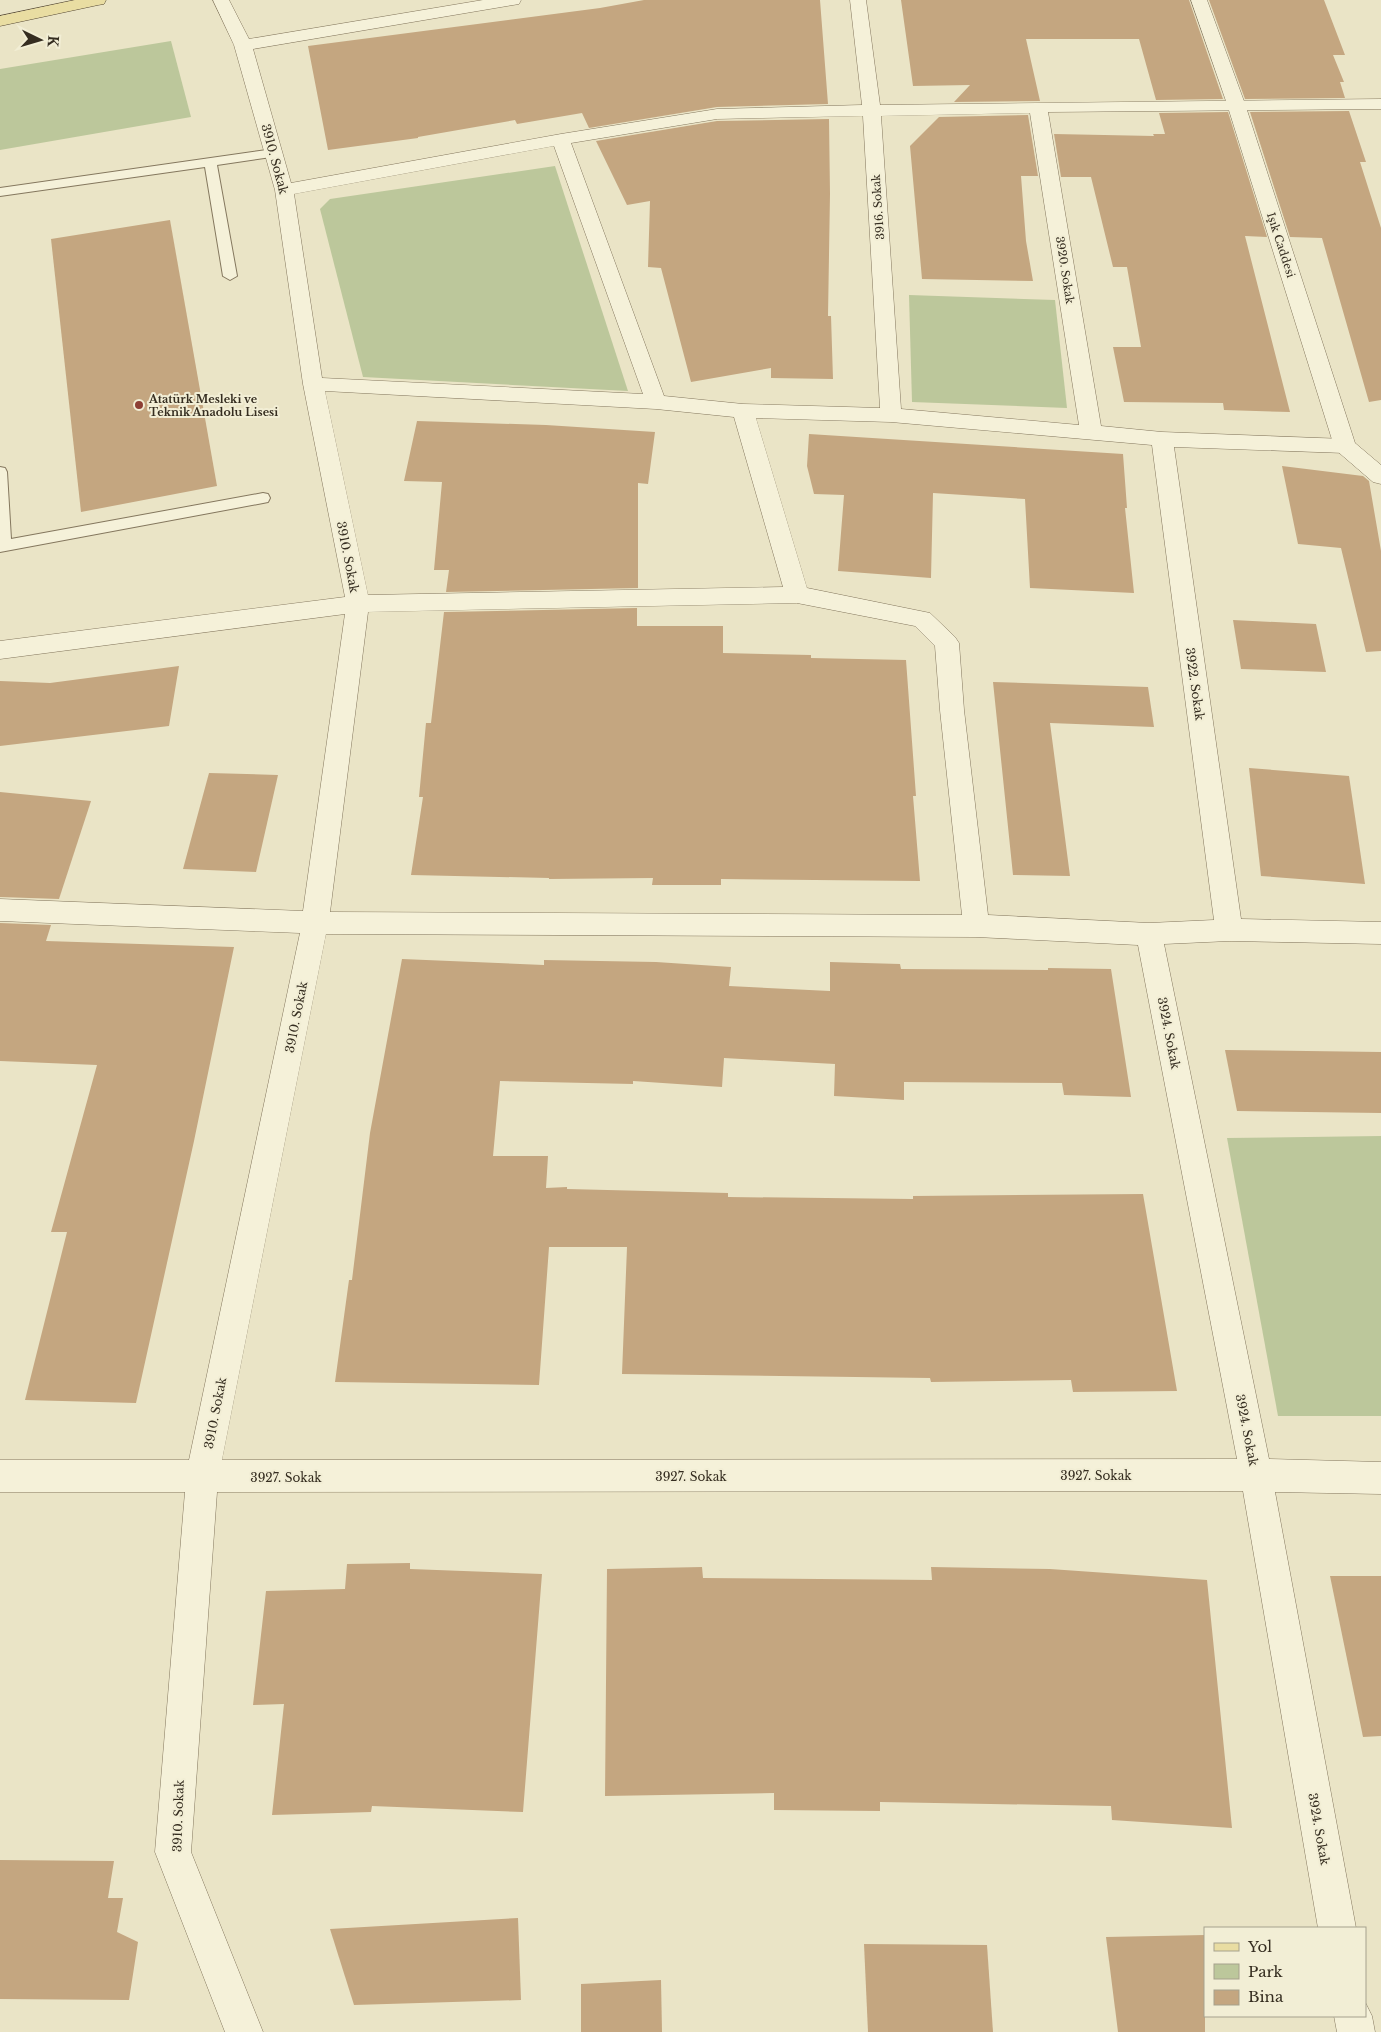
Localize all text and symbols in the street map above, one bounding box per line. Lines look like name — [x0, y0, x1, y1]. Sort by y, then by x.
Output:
north arrow — [15, 15, 65, 65]
text: K — [43, 35, 62, 48]
street label: 3910. Sokak — [258, 122, 292, 197]
street label: 3916. Sokak — [869, 173, 887, 240]
street label: Işık Caddesi — [1264, 211, 1298, 280]
street label: 3920. Sokak — [1053, 235, 1077, 305]
place label: Atatürk Mesleki ve Teknik Anadolu Lisesi — [148, 392, 278, 419]
marker: Atatürk Mesleki ve Teknik Anadolu Lisesi — [133, 399, 145, 411]
street label: 3910. Sokak — [334, 520, 362, 595]
street label: 3922. Sokak — [1182, 647, 1208, 722]
street label: 3910. Sokak — [282, 979, 310, 1054]
street label: 3924. Sokak — [1155, 996, 1183, 1071]
street label: 3910. Sokak — [201, 1375, 229, 1450]
street label: 3924. Sokak — [1233, 1393, 1261, 1468]
street label: 3927. Sokak — [1060, 1468, 1132, 1483]
street label: 3927. Sokak — [655, 1469, 727, 1484]
street label: 3927. Sokak — [250, 1470, 322, 1485]
street label: 3910. Sokak — [169, 1779, 187, 1852]
street label: 3924. Sokak — [1305, 1792, 1333, 1867]
legend — [1204, 1927, 1366, 2017]
text: Yol — [1247, 1937, 1272, 1956]
text: Park — [1248, 1962, 1284, 1981]
text: Bina — [1248, 1987, 1284, 2006]

